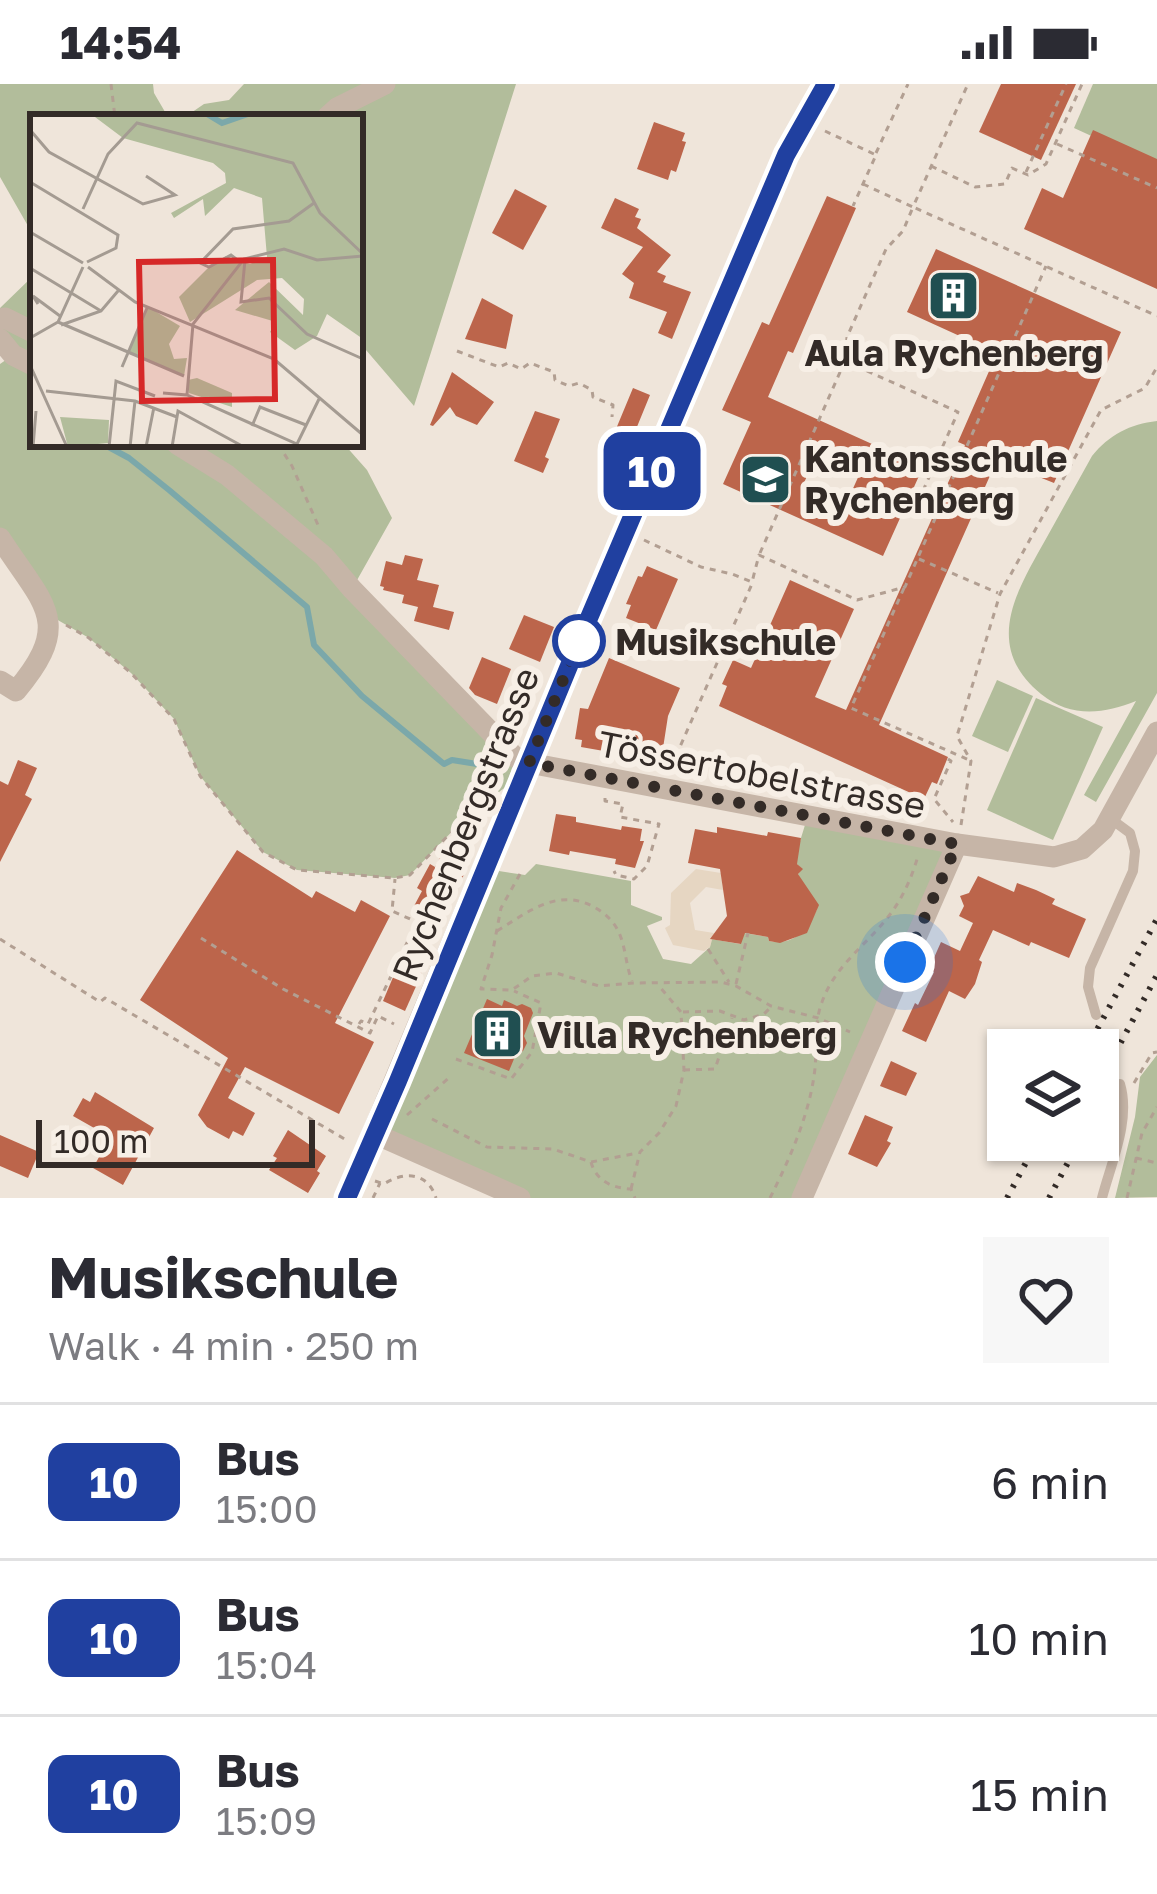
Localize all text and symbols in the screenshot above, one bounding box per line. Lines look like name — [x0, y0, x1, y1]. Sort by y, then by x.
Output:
text: 14:54 — [60, 15, 181, 69]
inset map — [30, 114, 363, 447]
building icon: Aula Rychenberg — [926, 268, 982, 324]
place label: Aula Rychenberg — [805, 331, 1103, 374]
line badge: 10 — [598, 432, 706, 510]
place label: Kantonsschule Rychenberg — [804, 437, 1068, 521]
text: 10 — [628, 446, 676, 496]
school or university icon: Kantonsschule Rychenberg — [737, 451, 793, 507]
marker: Musikschule — [554, 616, 604, 666]
place label: Musikschule — [615, 620, 836, 663]
street label: Rychenbergstrasse — [382, 661, 548, 987]
street label: Tössertobelstrasse — [595, 721, 929, 827]
your location — [875, 932, 935, 992]
building icon: Villa Rychenberg — [470, 1006, 526, 1062]
place label: Villa Rychenberg — [537, 1013, 837, 1056]
map controls — [987, 1029, 1119, 1161]
button: layers — [987, 1029, 1119, 1161]
scale bar — [36, 1114, 315, 1167]
text: 100 m — [54, 1121, 148, 1160]
button: heart — [983, 1237, 1109, 1363]
text: Musikschule — [48, 1242, 399, 1311]
text: Walk · 4 min · 250 m — [48, 1322, 419, 1369]
text: Bus — [216, 1431, 300, 1485]
text: 6 min — [991, 1455, 1109, 1509]
text: 10 — [90, 1457, 138, 1507]
text: 15:00 — [216, 1485, 318, 1532]
text: Bus — [216, 1587, 300, 1641]
text: 10 min — [968, 1611, 1109, 1665]
text: 10 — [90, 1613, 138, 1663]
text: 15:04 — [216, 1641, 317, 1688]
text: Bus — [216, 1743, 300, 1797]
text: 15 min — [970, 1767, 1109, 1821]
text: 10 — [90, 1769, 138, 1819]
text: 15:09 — [216, 1797, 317, 1844]

